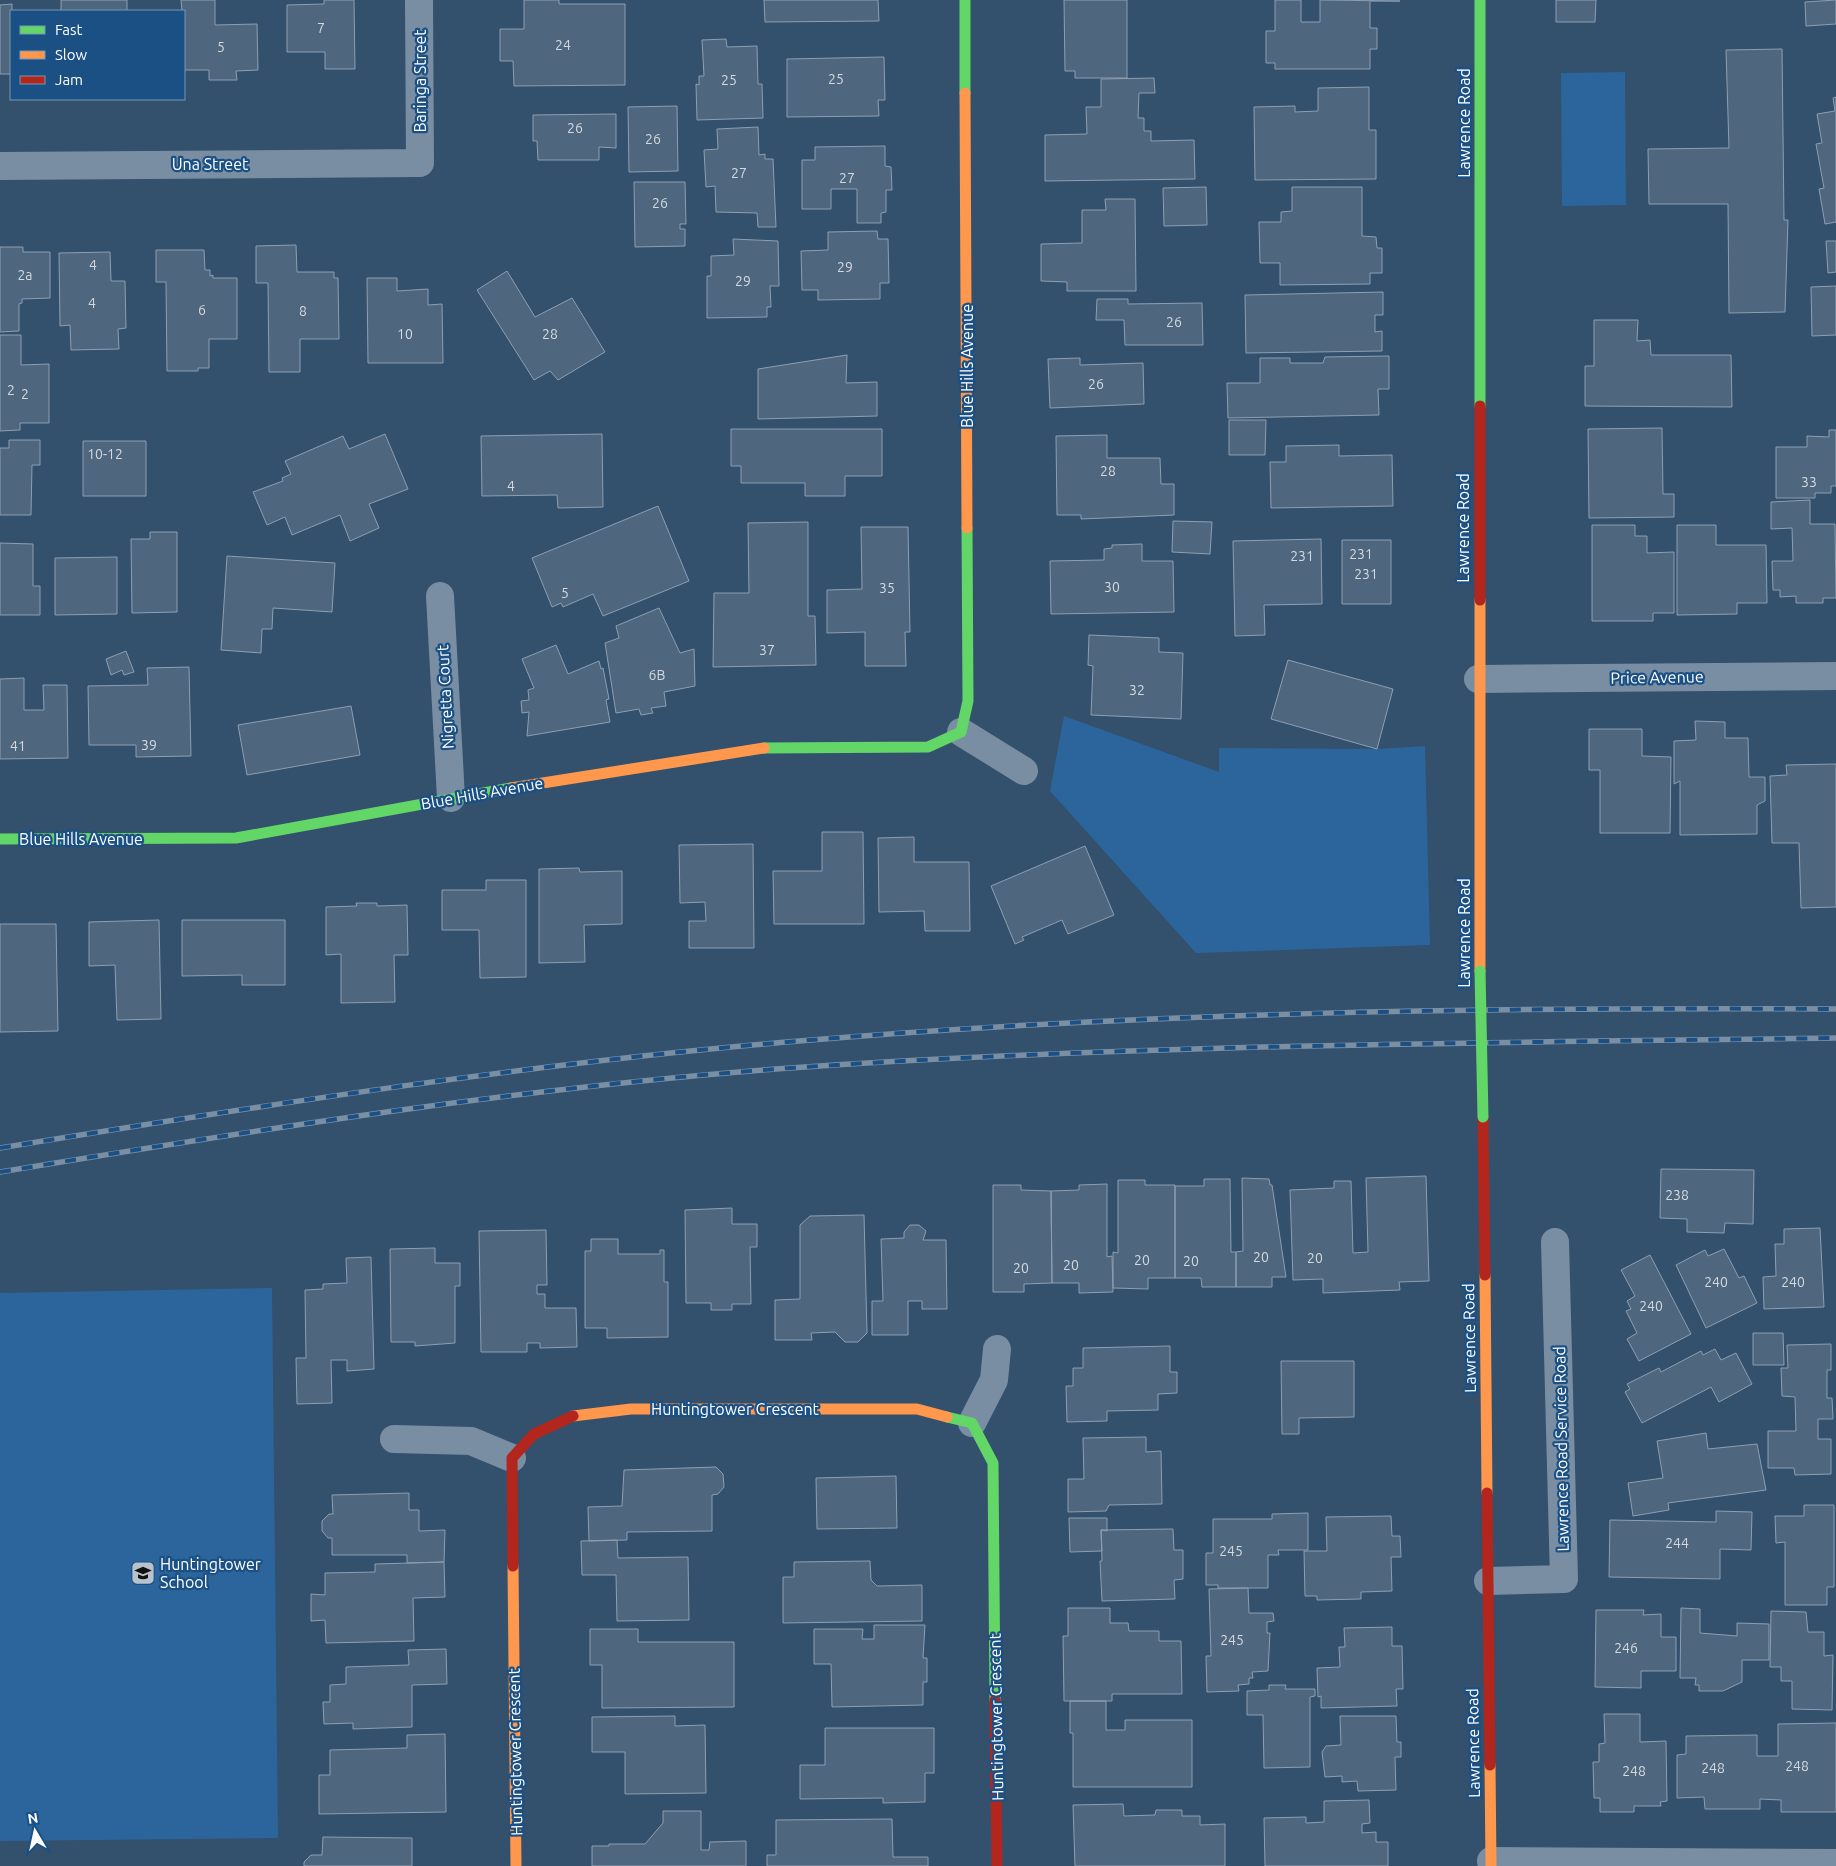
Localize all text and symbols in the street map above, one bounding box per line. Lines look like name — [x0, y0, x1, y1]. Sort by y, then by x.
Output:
legend — [10, 10, 185, 100]
house number: 7 — [317, 20, 325, 36]
text: Fast — [55, 21, 83, 38]
street label: Baringa Street — [411, 29, 429, 133]
house number: 24 — [555, 37, 571, 53]
house number: 5 — [217, 39, 225, 55]
text: Slow — [55, 46, 88, 63]
street label: Lawrence Road — [1455, 68, 1473, 178]
text: Jam — [55, 71, 83, 88]
house number: 25 — [828, 71, 844, 87]
house number: 25 — [721, 72, 737, 88]
house number: 26 — [567, 120, 583, 136]
house number: 26 — [645, 131, 661, 147]
street label: Una Street — [172, 155, 249, 173]
house number: 27 — [731, 165, 747, 181]
house number: 27 — [839, 170, 855, 186]
house number: 26 — [652, 195, 668, 211]
house number: 4 — [89, 257, 97, 273]
house number: 29 — [837, 259, 853, 275]
house number: 2a — [17, 267, 33, 283]
house number: 29 — [735, 273, 751, 289]
house number: 4 — [88, 295, 96, 311]
house number: 6 — [198, 302, 206, 318]
house number: 8 — [299, 303, 307, 319]
street label: Blue Hills Avenue — [958, 304, 976, 428]
house number: 26 — [1166, 314, 1182, 330]
house number: 10 — [397, 326, 413, 342]
house number: 28 — [542, 326, 558, 342]
house number: 26 — [1088, 376, 1104, 392]
house number: 2 — [7, 382, 15, 398]
house number: 2 — [21, 386, 29, 402]
house number: 10-12 — [87, 446, 123, 462]
house number: 28 — [1100, 463, 1116, 479]
street label: Lawrence Road — [1454, 473, 1472, 583]
house number: 33 — [1801, 474, 1817, 490]
house number: 4 — [507, 478, 515, 494]
house number: 231 — [1349, 546, 1373, 562]
house number: 231 — [1290, 548, 1314, 564]
house number: 231 — [1354, 566, 1378, 582]
house number: 30 — [1104, 579, 1120, 595]
house number: 35 — [879, 580, 895, 596]
house number: 5 — [561, 585, 569, 601]
house number: 37 — [759, 642, 775, 658]
street label: Nigretta Court — [433, 644, 457, 750]
house number: 6B — [649, 667, 665, 683]
street label: Price Avenue — [1610, 667, 1704, 687]
house number: 32 — [1129, 682, 1145, 698]
house number: 39 — [141, 737, 157, 753]
house number: 41 — [10, 738, 26, 754]
street label: Blue Hills Avenue — [419, 773, 545, 813]
street label: Blue Hills Avenue — [19, 830, 143, 848]
street label: Lawrence Road — [1455, 878, 1473, 988]
house number: 238 — [1665, 1187, 1689, 1203]
house number: 20 — [1253, 1249, 1269, 1265]
house number: 20 — [1307, 1250, 1323, 1266]
house number: 20 — [1134, 1252, 1150, 1268]
house number: 20 — [1183, 1253, 1199, 1269]
house number: 20 — [1063, 1257, 1079, 1273]
house number: 20 — [1013, 1260, 1029, 1276]
house number: 240 — [1704, 1274, 1728, 1290]
house number: 240 — [1781, 1274, 1805, 1290]
street label: Lawrence Road — [1459, 1283, 1479, 1393]
house number: 240 — [1639, 1298, 1663, 1314]
street label: Lawrence Road Service Road — [1550, 1346, 1572, 1552]
street label: Huntingtower Crescent — [651, 1400, 820, 1418]
house number: 244 — [1665, 1535, 1689, 1551]
house number: 245 — [1219, 1543, 1243, 1559]
place label: Huntingtower School — [160, 1555, 261, 1591]
school or university icon: Huntingtower School — [130, 1560, 156, 1586]
street label: Huntingtower Crescent — [986, 1632, 1006, 1801]
house number: 245 — [1220, 1632, 1244, 1648]
house number: 246 — [1614, 1640, 1638, 1656]
street label: Huntingtower Crescent — [505, 1667, 525, 1836]
street label: Lawrence Road — [1463, 1688, 1483, 1798]
house number: 248 — [1785, 1758, 1809, 1774]
house number: 248 — [1701, 1760, 1725, 1776]
house number: 248 — [1622, 1763, 1646, 1779]
north arrow — [10, 1806, 60, 1856]
text: N — [27, 1809, 39, 1827]

